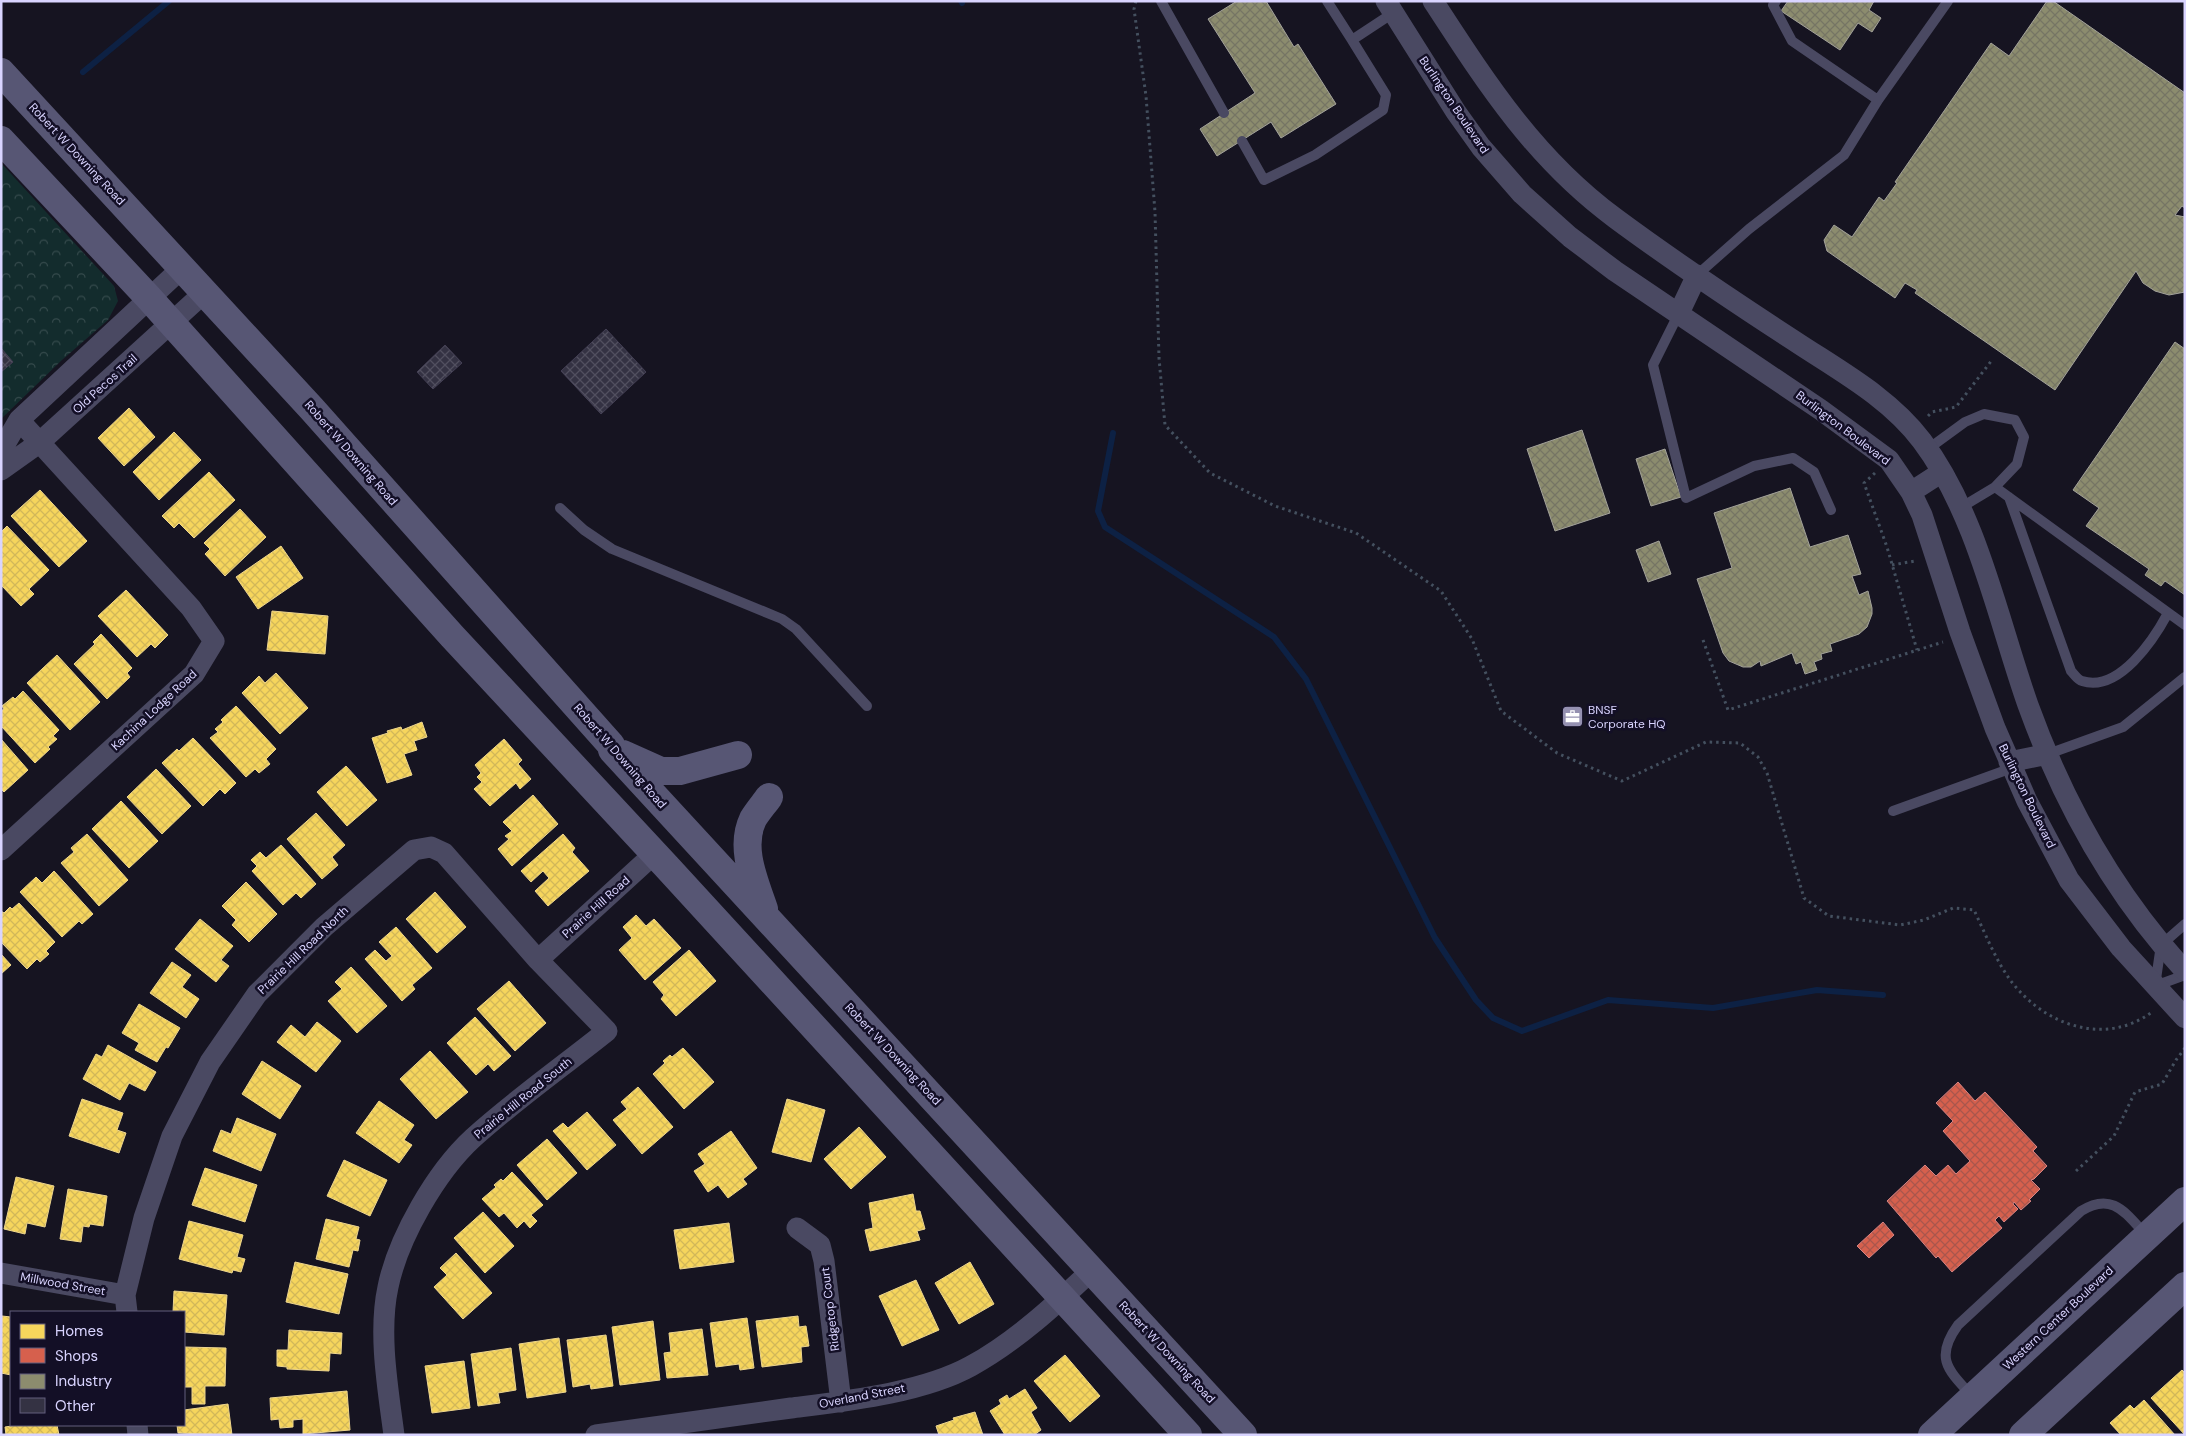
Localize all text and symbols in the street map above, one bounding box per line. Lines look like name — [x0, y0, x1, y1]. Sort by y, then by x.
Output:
street label: Burlington Boulevard — [1415, 53, 1493, 157]
street label: Robert W Downing Road — [25, 99, 129, 209]
street label: Old Pecos Trail — [69, 351, 141, 417]
street label: Burlington Boulevard — [1793, 387, 1893, 469]
street label: Robert W Downing Road — [301, 397, 401, 509]
street label: Kachina Lodge Road — [108, 666, 200, 754]
street label: Robert W Downing Road — [570, 700, 670, 812]
place label: BNSF Corporate HQ — [1588, 702, 1666, 732]
office icon: BNSF Corporate HQ — [1560, 705, 1584, 729]
street label: Burlington Boulevard — [1995, 741, 2059, 851]
street label: Prairie Hill Road — [559, 872, 633, 942]
street label: Prairie Hill Road North — [254, 902, 352, 998]
street label: Robert W Downing Road — [841, 999, 945, 1109]
street label: Prairie Hill Road South — [471, 1054, 575, 1142]
street label: Western Center Boulevard — [1999, 1263, 2117, 1373]
street label: Ridgetop Court — [817, 1266, 843, 1352]
street label: Millwood Street — [19, 1269, 107, 1299]
street label: Robert W Downing Road — [1115, 1297, 1219, 1407]
legend — [10, 1311, 185, 1426]
text: Homes — [55, 1321, 104, 1341]
text: Shops — [55, 1346, 98, 1366]
text: Industry — [55, 1371, 113, 1391]
street label: Overland Street — [818, 1380, 907, 1412]
text: Other — [55, 1396, 96, 1416]

